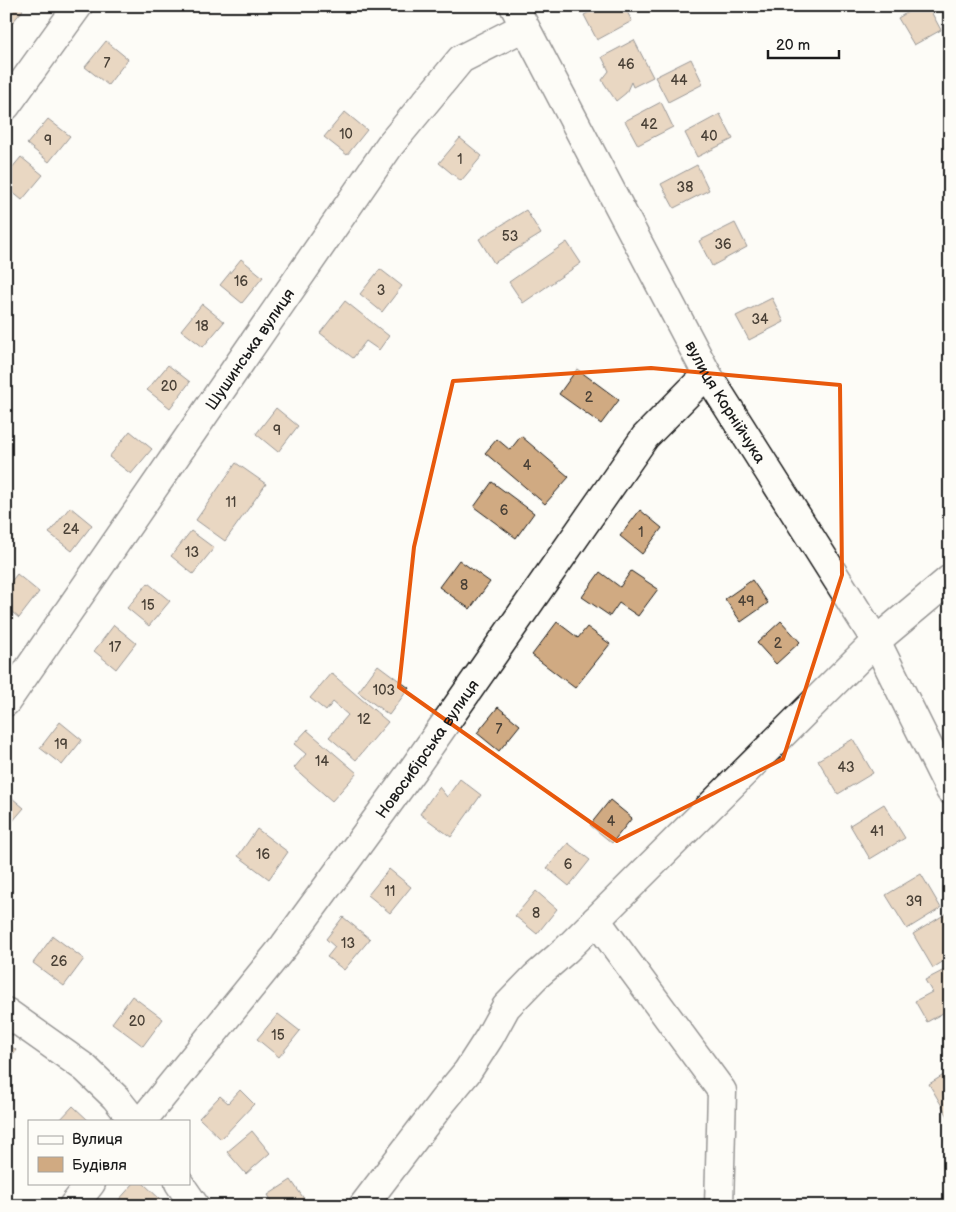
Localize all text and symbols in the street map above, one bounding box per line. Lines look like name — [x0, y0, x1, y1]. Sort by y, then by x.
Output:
scale bar — [768, 28, 840, 60]
text: 20 m — [776, 36, 810, 55]
house number: 7 — [104, 55, 111, 72]
house number: 46 — [617, 56, 635, 73]
house number: 44 — [670, 72, 688, 89]
house number: 42 — [641, 116, 658, 133]
house number: 10 — [339, 126, 353, 143]
house number: 40 — [701, 128, 717, 145]
house number: 9 — [44, 132, 52, 149]
house number: 1 — [457, 151, 463, 168]
house number: 38 — [677, 179, 693, 196]
house number: 53 — [502, 228, 518, 245]
house number: 36 — [714, 236, 732, 253]
house number: 16 — [234, 273, 248, 290]
house number: 3 — [377, 282, 385, 299]
street label: Шушинська вулиця — [202, 285, 299, 414]
house number: 34 — [751, 311, 769, 328]
house number: 18 — [195, 318, 209, 335]
street label: вулиця Корнійчука — [680, 338, 769, 468]
house number: 20 — [161, 378, 177, 395]
house number: 2 — [585, 389, 594, 406]
house number: 9 — [273, 422, 281, 439]
house number: 4 — [523, 457, 532, 474]
house number: 11 — [226, 494, 236, 511]
house number: 6 — [500, 502, 509, 519]
house number: 24 — [63, 521, 80, 538]
house number: 1 — [638, 524, 644, 541]
house number: 13 — [185, 544, 199, 561]
house number: 8 — [460, 577, 468, 594]
house number: 49 — [738, 593, 754, 610]
house number: 15 — [141, 597, 155, 614]
house number: 2 — [774, 635, 783, 652]
house number: 17 — [109, 639, 121, 656]
street label: Новосибірська вулиця — [372, 676, 484, 823]
house number: 103 — [373, 682, 395, 699]
house number: 12 — [357, 711, 372, 728]
house number: 7 — [496, 721, 503, 738]
house number: 19 — [54, 736, 68, 753]
house number: 14 — [315, 753, 329, 770]
house number: 43 — [837, 759, 855, 776]
house number: 4 — [607, 813, 616, 830]
house number: 41 — [870, 823, 884, 840]
house number: 16 — [256, 846, 270, 863]
house number: 6 — [564, 856, 573, 873]
house number: 11 — [385, 883, 395, 900]
house number: 39 — [906, 893, 922, 910]
house number: 8 — [532, 905, 540, 922]
house number: 13 — [341, 935, 355, 952]
house number: 26 — [51, 953, 68, 970]
house number: 20 — [129, 1013, 145, 1030]
house number: 15 — [271, 1027, 285, 1044]
legend — [28, 1120, 190, 1184]
text: Вулиця — [72, 1130, 123, 1149]
text: Будівля — [72, 1156, 127, 1175]

